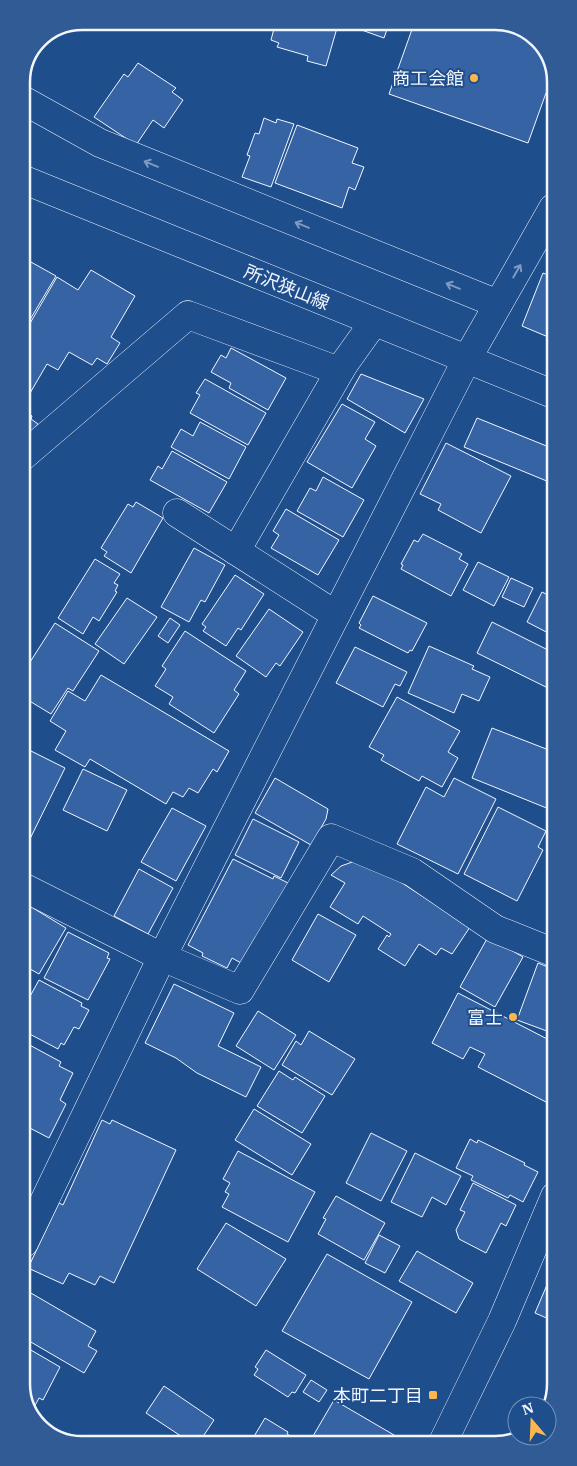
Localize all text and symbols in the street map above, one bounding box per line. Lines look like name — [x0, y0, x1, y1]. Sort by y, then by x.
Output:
place label: 商工会館 — [392, 67, 464, 90]
marker: 商工会館 — [468, 72, 480, 84]
one-way arrow — [144, 159, 159, 168]
one-way arrow — [295, 220, 310, 230]
street label: 所沢狭山線 — [241, 259, 333, 315]
one-way arrow — [513, 264, 522, 279]
one-way arrow — [446, 281, 461, 290]
place label: 富士 — [467, 1006, 503, 1029]
marker: 富士 — [507, 1011, 519, 1023]
place label: 本町二丁目 — [333, 1384, 423, 1407]
marker: 本町二丁目 — [427, 1389, 439, 1401]
north arrow — [507, 1396, 557, 1446]
text: N — [520, 1398, 536, 1419]

